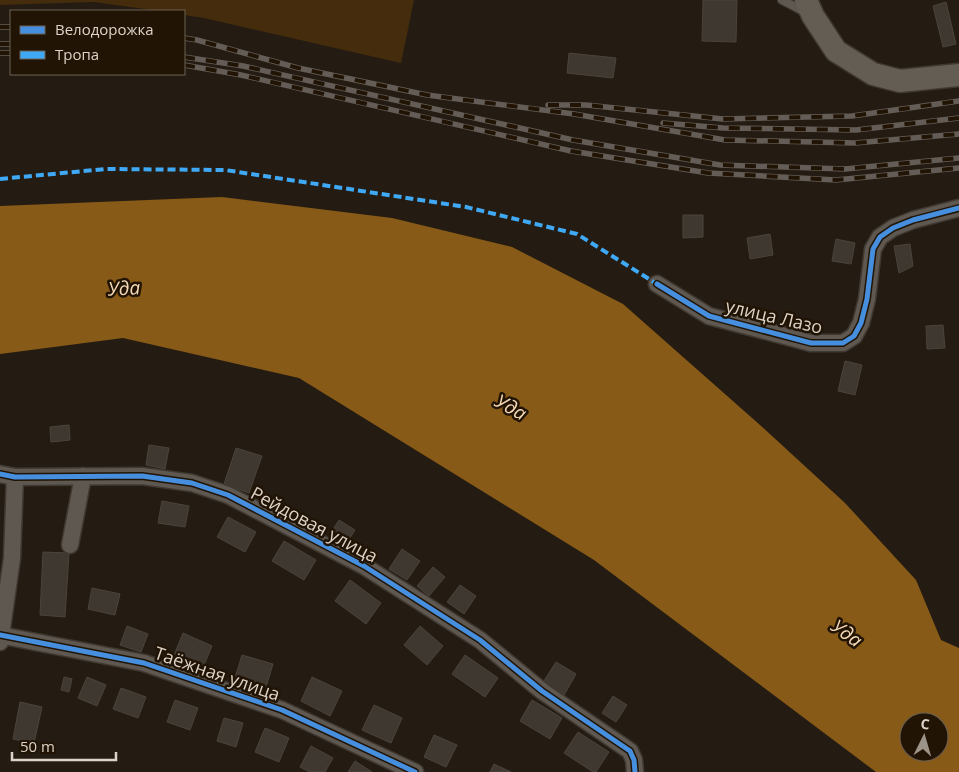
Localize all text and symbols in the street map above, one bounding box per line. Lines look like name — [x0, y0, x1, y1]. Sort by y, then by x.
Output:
legend — [10, 10, 185, 75]
text: Велодорожка — [55, 19, 154, 39]
text: Тропа — [55, 44, 99, 64]
water label: Уда — [106, 274, 141, 302]
street label: улица Лазо — [723, 293, 825, 339]
water label: Уда — [490, 387, 532, 426]
street label: Рейдовая улица — [247, 481, 382, 568]
water label: Уда — [825, 612, 868, 653]
street label: Таёжная улица — [151, 640, 283, 706]
north arrow — [899, 712, 949, 762]
text: С — [920, 714, 931, 733]
scale bar — [12, 730, 116, 762]
text: 50 m — [20, 736, 55, 756]

